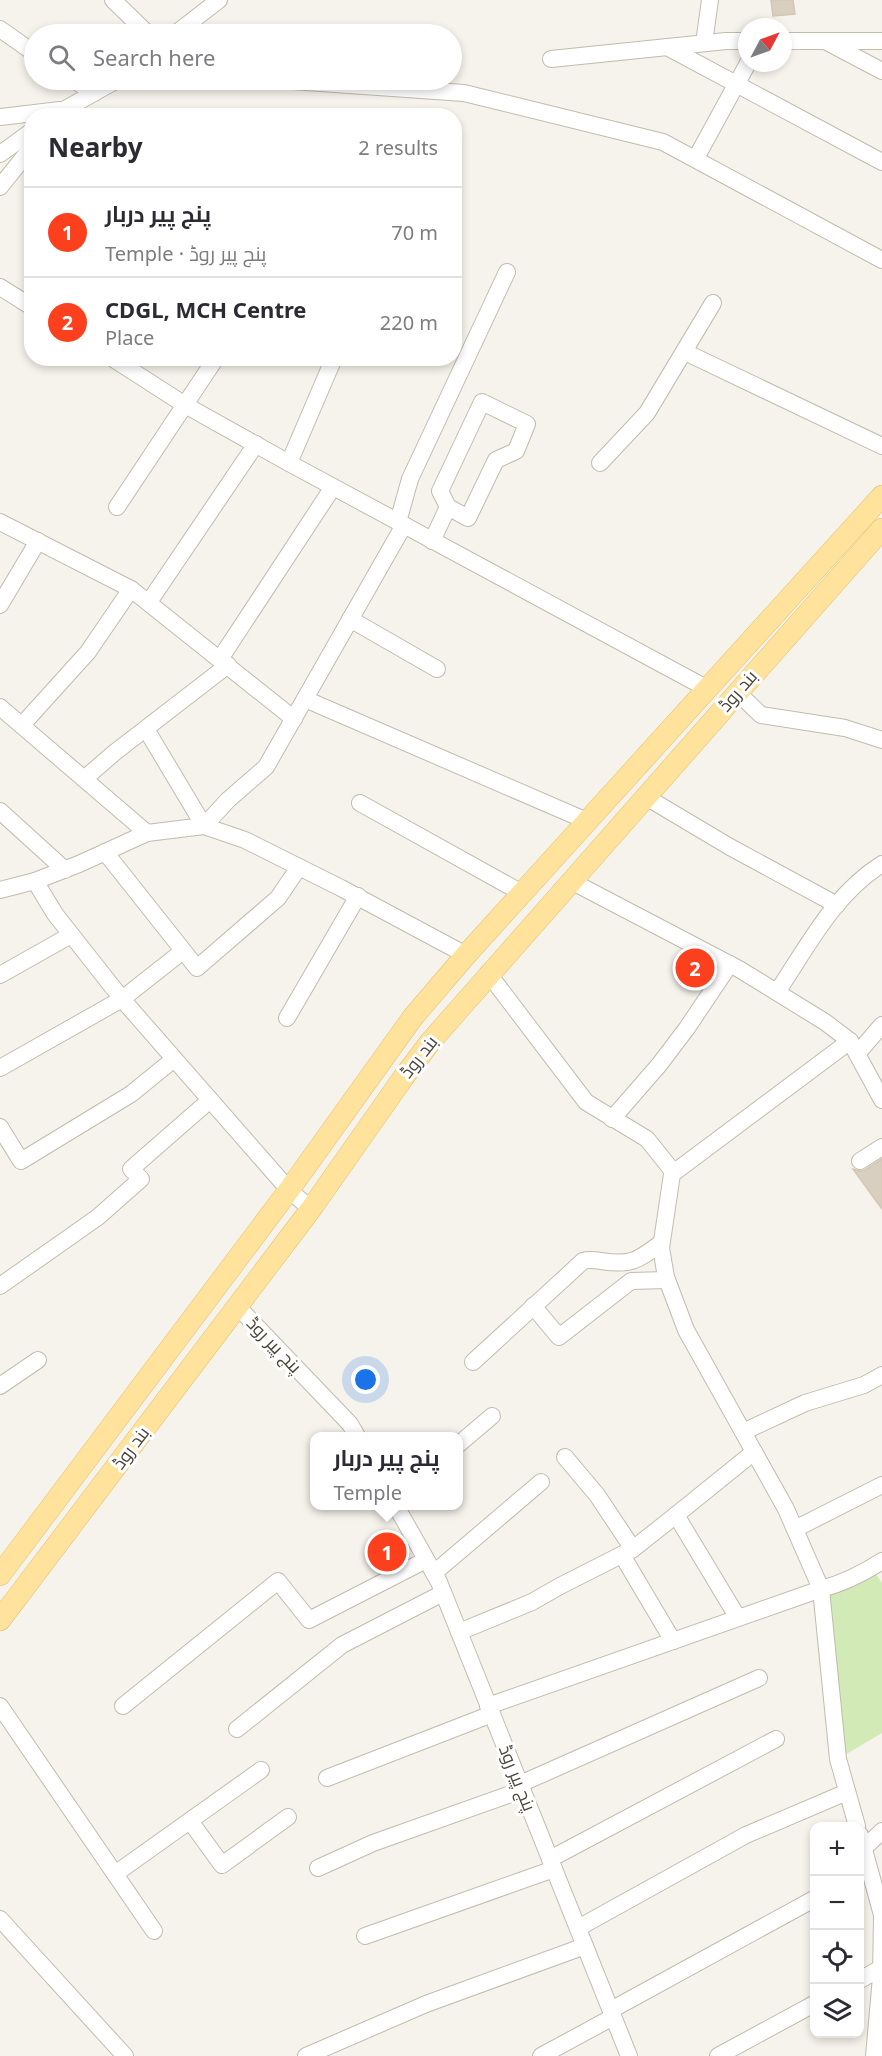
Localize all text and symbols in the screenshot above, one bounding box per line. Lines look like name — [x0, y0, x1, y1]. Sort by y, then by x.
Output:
north arrow — [738, 18, 792, 72]
search box — [24, 24, 462, 90]
icon: search — [45, 41, 78, 74]
text: Search here — [93, 42, 215, 72]
text: Nearby — [48, 129, 143, 165]
text: 2 results — [358, 134, 438, 161]
text: پنج پیر دربار — [105, 198, 211, 228]
text: 1 — [62, 219, 73, 246]
text: 70 m — [391, 219, 438, 246]
text: Temple · پنج پیر روڈ — [105, 240, 266, 267]
text: CDGL, MCH Centre — [105, 294, 307, 324]
text: 2 — [62, 309, 73, 336]
text: 220 m — [380, 309, 438, 336]
text: Place — [105, 324, 154, 351]
street label: بند روڈ — [713, 664, 762, 716]
pin: 2 — [676, 946, 714, 990]
street label: بند روڈ — [394, 1030, 442, 1083]
street label: پنج پیر روڈ — [241, 1311, 308, 1378]
your location — [351, 1365, 380, 1394]
street label: بند روڈ — [106, 1421, 154, 1474]
popup — [310, 1432, 463, 1510]
text: پنج پیر دربار — [333, 1442, 440, 1472]
text: Temple — [333, 1479, 402, 1506]
pin: 1 — [368, 1530, 406, 1574]
street label: پنج پیر روڈ — [493, 1741, 542, 1815]
map controls — [810, 1822, 864, 2038]
button: + — [810, 1822, 864, 1876]
button: − — [810, 1876, 864, 1930]
button: locate — [810, 1930, 864, 1984]
button: layers — [810, 1984, 864, 2038]

